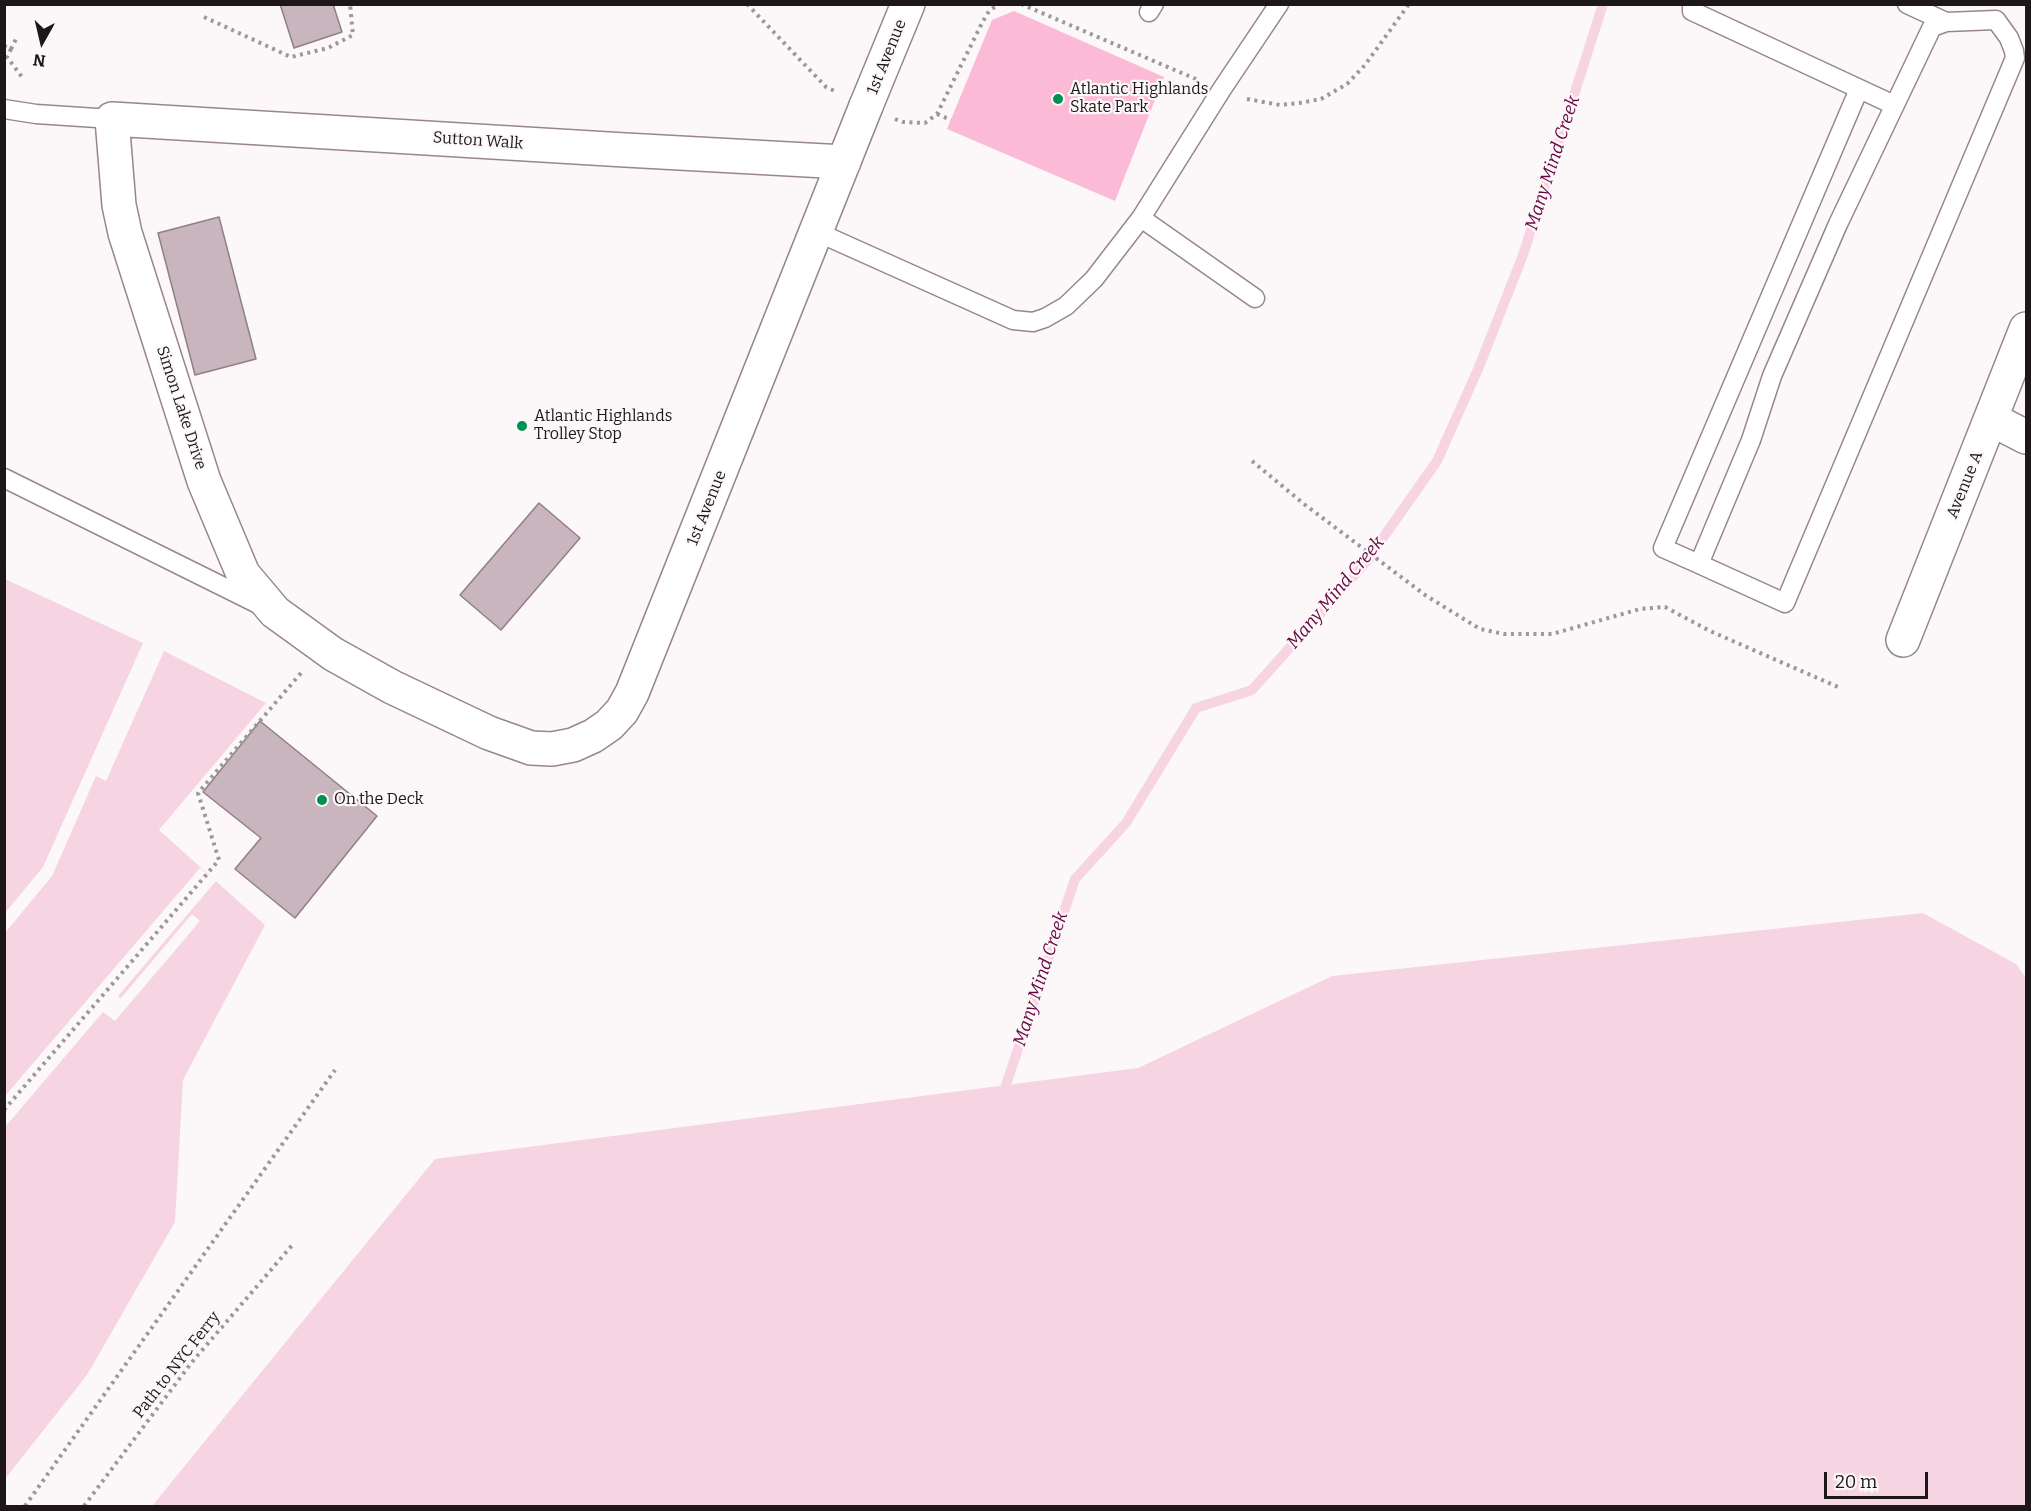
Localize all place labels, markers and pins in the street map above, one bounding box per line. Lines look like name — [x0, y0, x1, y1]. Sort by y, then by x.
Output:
place label: Atlantic Highlands Skate Park — [1070, 80, 1208, 118]
marker: Atlantic Highlands Skate Park — [1051, 92, 1065, 106]
place label: Atlantic Highlands Trolley Stop — [534, 407, 672, 445]
marker: Atlantic Highlands Trolley Stop — [515, 419, 529, 433]
place label: On the Deck — [334, 790, 424, 810]
marker: On the Deck — [315, 793, 329, 807]

